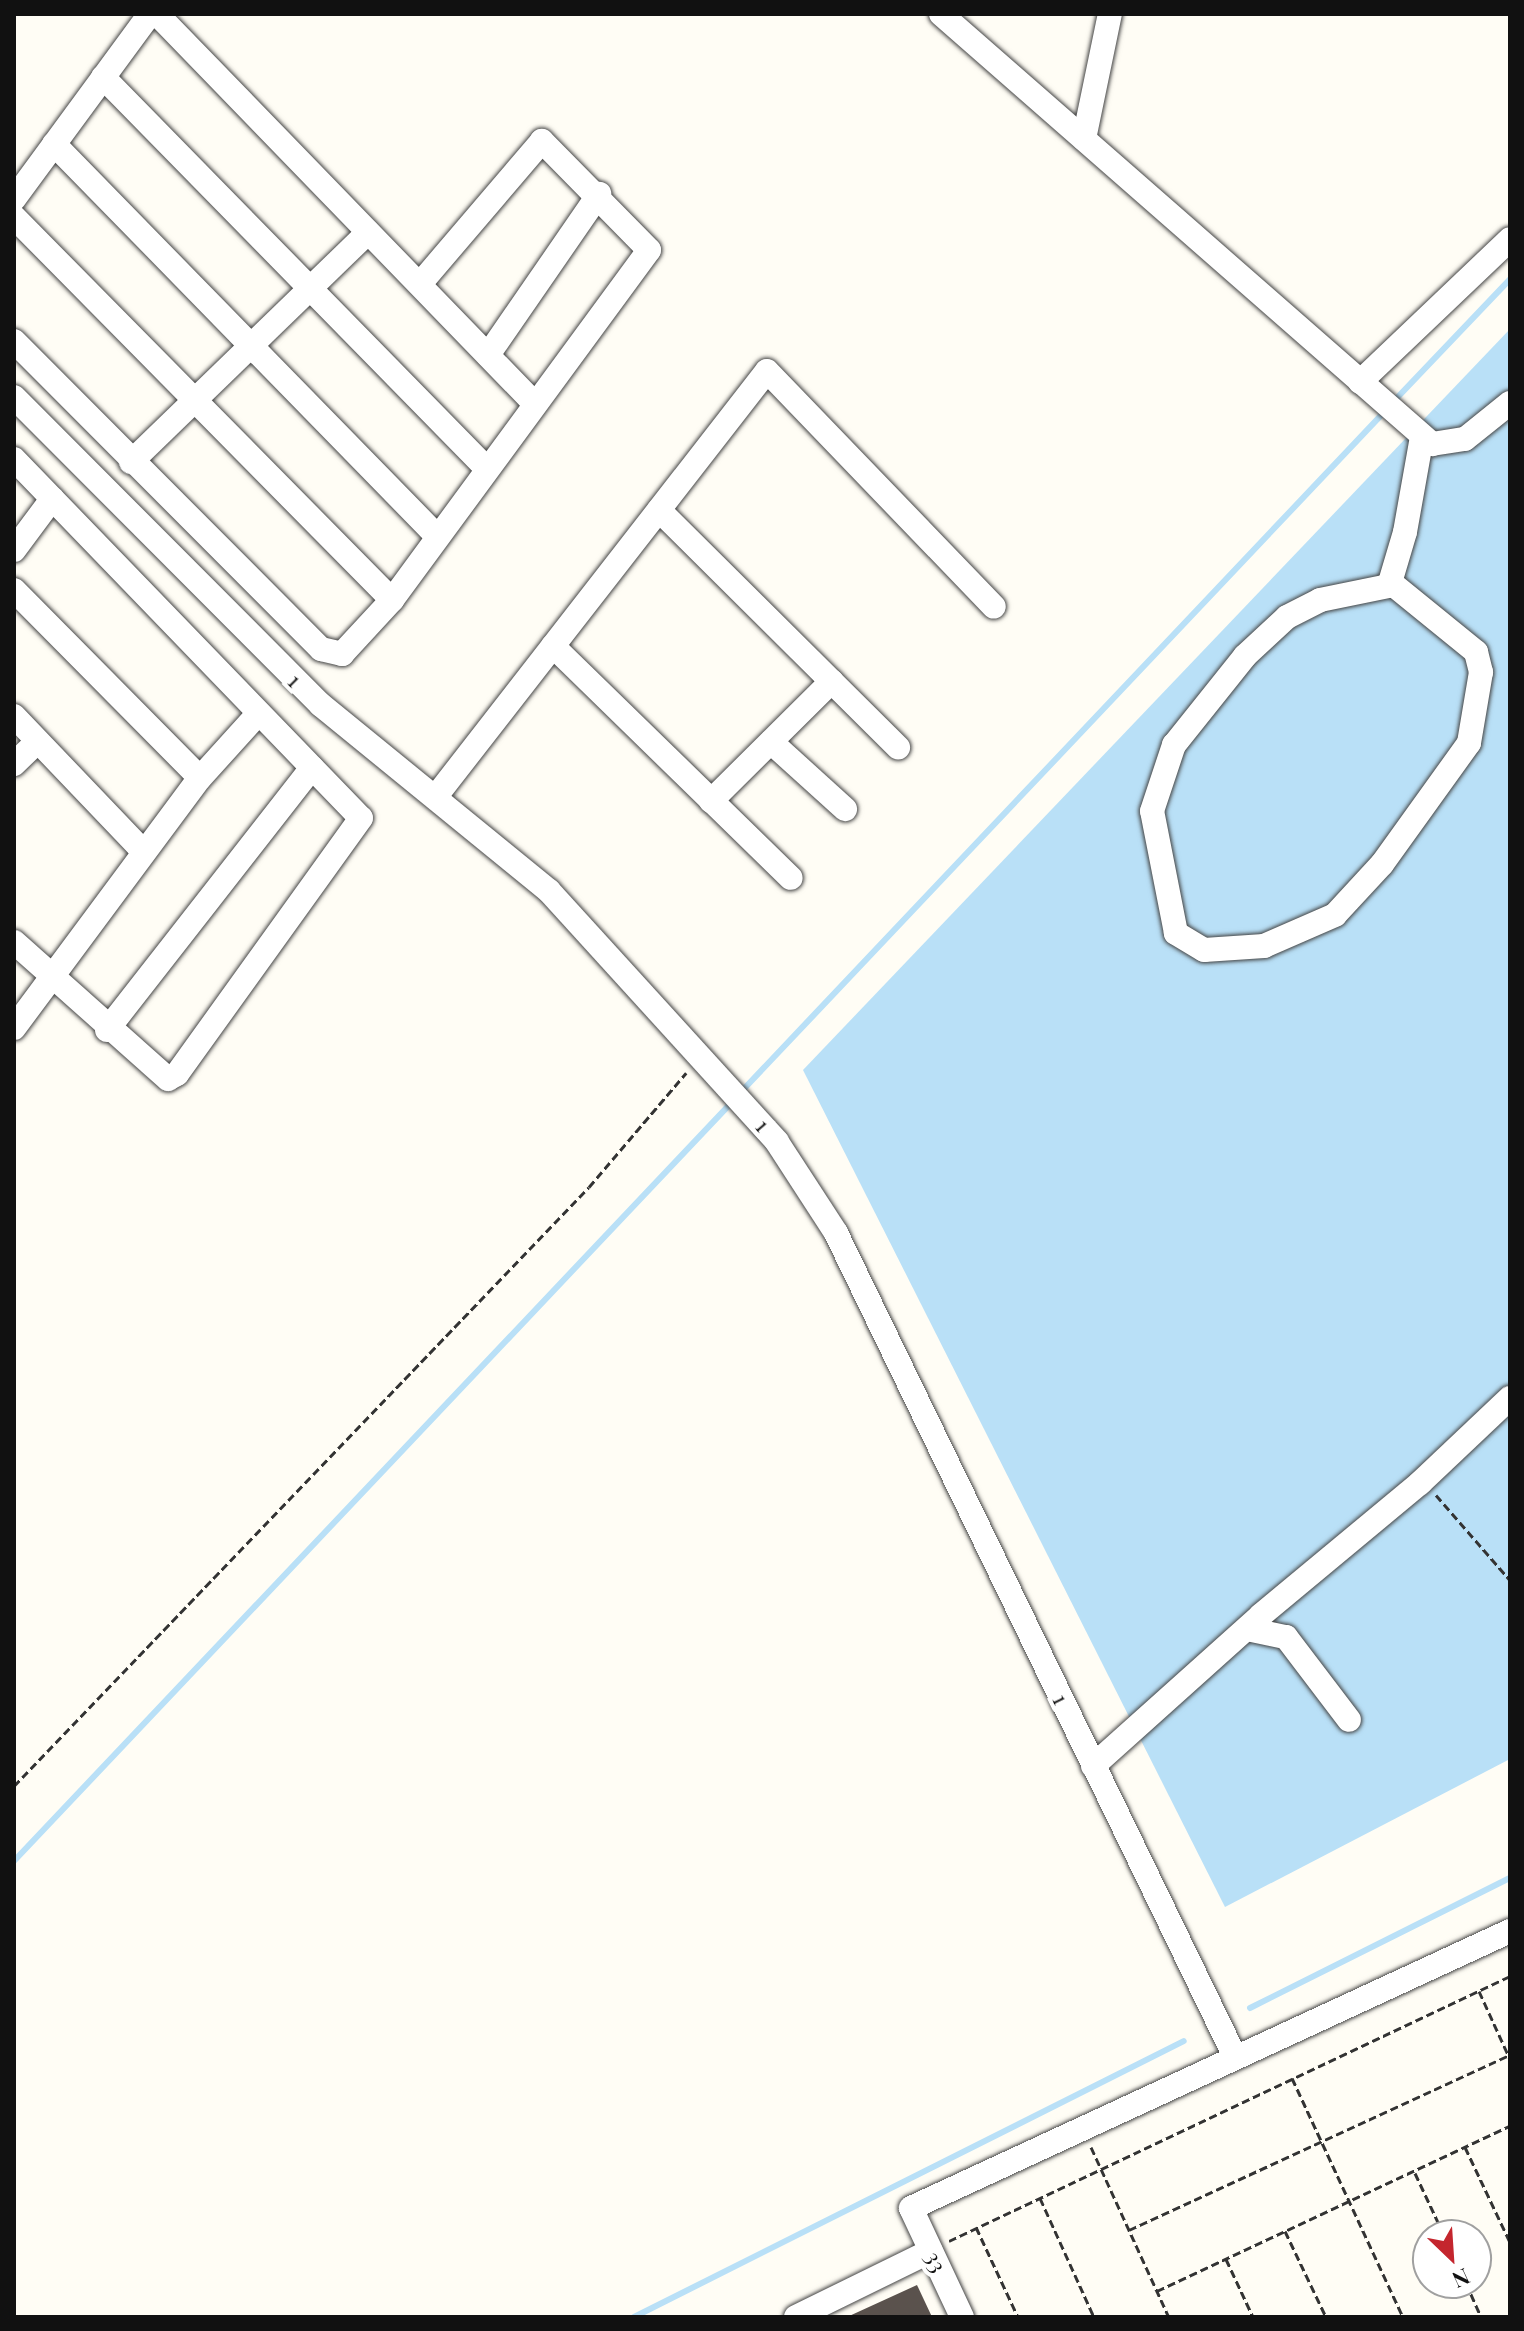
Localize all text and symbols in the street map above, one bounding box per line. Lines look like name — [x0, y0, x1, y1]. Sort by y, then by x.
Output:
street label: 1 — [283, 668, 307, 692]
street label: 1 — [750, 1113, 776, 1137]
street label: 1 — [1047, 1690, 1075, 1708]
north arrow — [1412, 2219, 1492, 2299]
street label: 33 — [920, 2247, 952, 2277]
text: N — [1448, 2262, 1475, 2296]

